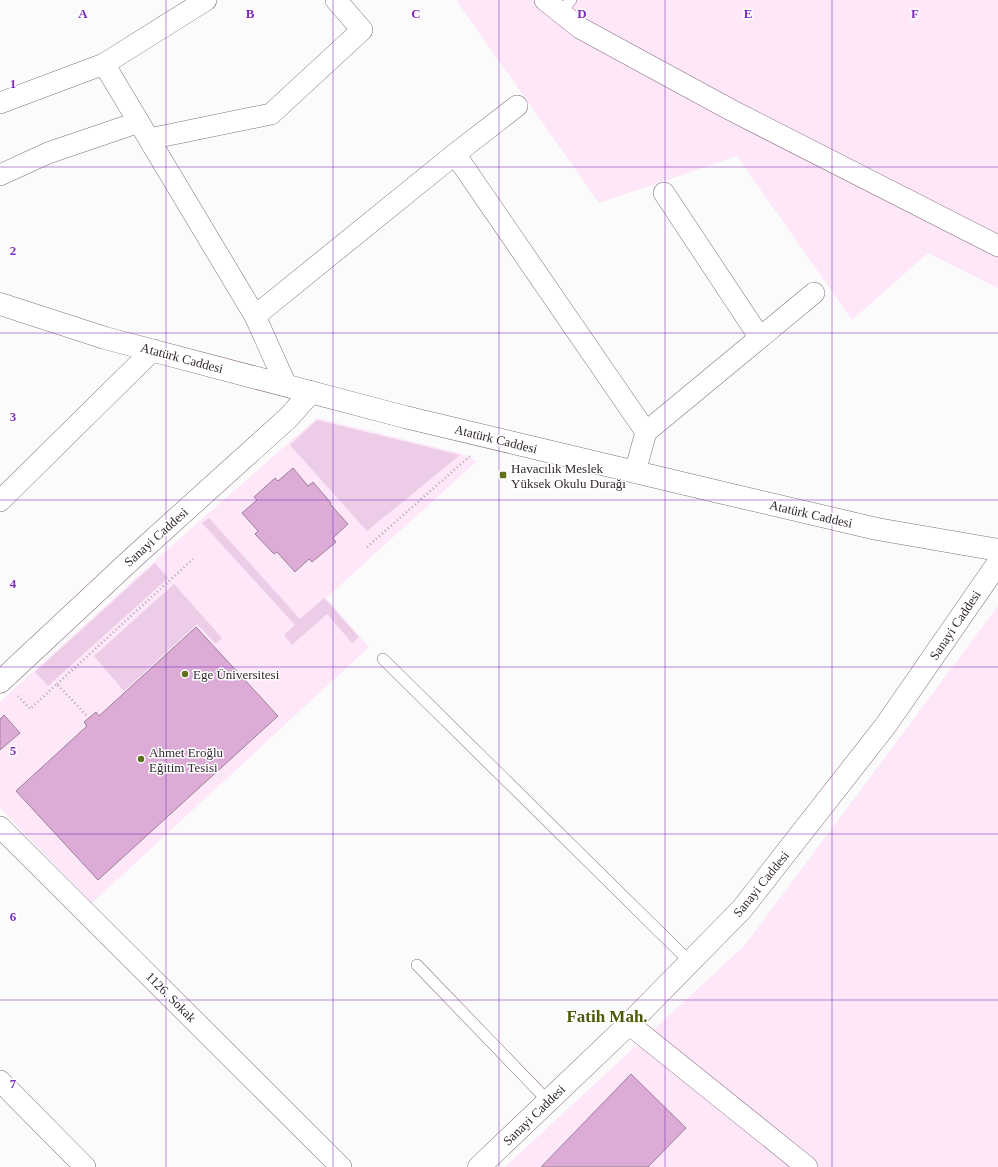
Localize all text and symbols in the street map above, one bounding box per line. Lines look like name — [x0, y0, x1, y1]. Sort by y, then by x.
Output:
text: A — [78, 6, 88, 21]
text: B — [246, 6, 255, 21]
text: C — [411, 6, 421, 21]
text: D — [577, 6, 587, 21]
text: E — [744, 6, 752, 21]
text: F — [911, 6, 919, 21]
text: 1 — [10, 76, 16, 91]
text: 2 — [10, 243, 16, 258]
street label: Atatürk Caddesi — [139, 340, 225, 376]
text: 3 — [10, 409, 17, 424]
street label: Atatürk Caddesi — [453, 421, 539, 457]
place label: Havacılık Meslek Yüksek Okulu Durağı — [511, 461, 626, 491]
marker: Havacılık Meslek Yüksek Okulu Durağı — [498, 470, 508, 480]
street label: Atatürk Caddesi — [768, 497, 854, 531]
street label: Sanayi Caddesi — [121, 504, 191, 570]
text: 4 — [10, 576, 17, 591]
street label: Sanayi Caddesi — [926, 587, 984, 663]
place label: Ege Üniversitesi — [193, 667, 280, 682]
marker: Ege Üniversitesi — [180, 669, 190, 679]
text: 5 — [10, 743, 17, 758]
place label: Ahmet Eroğlu Eğitim Tesisi — [149, 745, 224, 775]
marker: Ahmet Eroğlu Eğitim Tesisi — [136, 754, 146, 764]
street label: Sanayi Caddesi — [730, 848, 792, 920]
text: 6 — [10, 909, 17, 924]
street label: 1126. Sokak — [143, 969, 199, 1025]
district label: Fatih Mah. — [566, 1007, 648, 1026]
text: 7 — [10, 1076, 17, 1091]
street label: Sanayi Caddesi — [500, 1081, 568, 1148]

